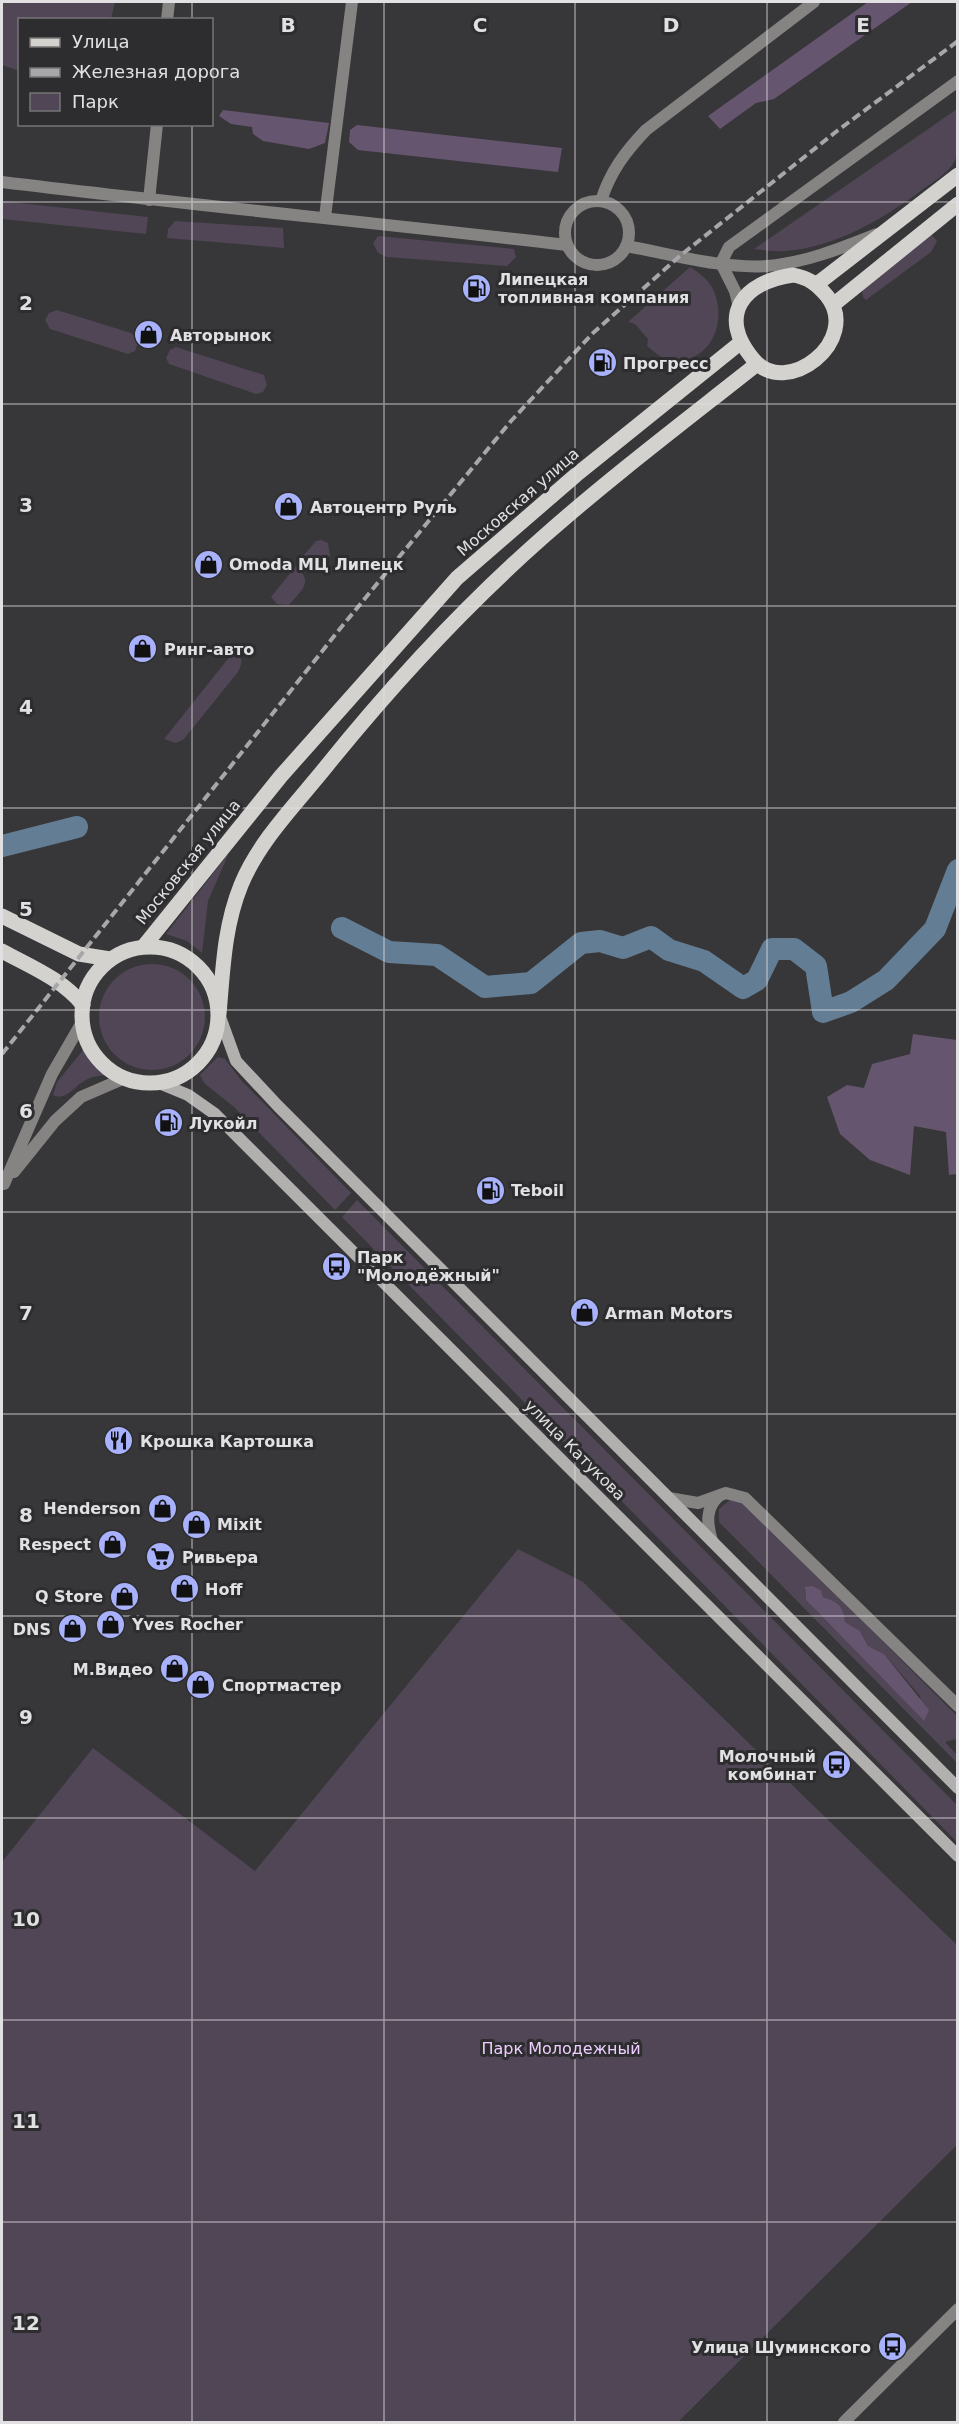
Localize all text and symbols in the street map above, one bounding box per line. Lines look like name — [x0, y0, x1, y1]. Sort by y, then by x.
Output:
text: B — [280, 13, 296, 37]
text: C — [473, 13, 487, 37]
text: D — [663, 13, 679, 37]
text: E — [856, 13, 870, 37]
legend — [18, 18, 213, 126]
text: Улица — [72, 31, 129, 52]
text: Железная дорога — [72, 61, 240, 82]
text: Парк — [72, 91, 119, 112]
place label: Липецкая топливная компания — [498, 270, 689, 307]
fuel station icon: Липецкая топливная компания — [461, 272, 493, 304]
text: 2 — [19, 291, 33, 315]
shop icon: Авторынок — [133, 319, 165, 351]
place label: Авторынок — [170, 326, 272, 345]
fuel station icon: Прогресс — [586, 347, 618, 379]
place label: Прогресс — [623, 354, 708, 373]
street label: Московская улица — [453, 444, 583, 560]
shop icon: Автоцентр Руль — [273, 491, 305, 523]
text: 3 — [19, 493, 33, 517]
place label: Автоцентр Руль — [310, 498, 457, 517]
shop icon: Omoda МЦ Липецк — [192, 548, 224, 580]
place label: Omoda МЦ Липецк — [229, 555, 404, 574]
shop icon: Ринг-авто — [127, 633, 159, 665]
place label: Ринг-авто — [164, 640, 254, 659]
text: 4 — [19, 695, 33, 719]
street label: Московская улица — [132, 796, 244, 928]
text: 5 — [19, 897, 33, 921]
text: 6 — [19, 1099, 33, 1123]
fuel station icon: Лукойл — [152, 1107, 184, 1139]
place label: Лукойл — [189, 1114, 258, 1133]
fuel station icon: Teboil — [474, 1174, 506, 1206]
place label: Teboil — [511, 1181, 564, 1200]
place label: Парк "Молодёжный" — [357, 1248, 500, 1285]
bus stop icon: Парк "Молодёжный" — [320, 1250, 352, 1282]
shop icon: Arman Motors — [568, 1297, 600, 1329]
text: 7 — [19, 1301, 33, 1325]
place label: Arman Motors — [605, 1304, 733, 1323]
street label: улица Катукова — [521, 1396, 629, 1504]
restaurant icon: Крошка Картошка — [103, 1425, 135, 1457]
place label: Крошка Картошка — [140, 1432, 314, 1451]
shop icon: Henderson — [146, 1492, 178, 1524]
place label: Henderson — [43, 1499, 141, 1518]
text: 8 — [19, 1503, 33, 1527]
shop icon: Mixit — [180, 1508, 212, 1540]
place label: Mixit — [217, 1515, 262, 1534]
shop icon: Respect — [96, 1528, 128, 1560]
place label: Respect — [19, 1535, 91, 1554]
supermarket icon: Ривьера — [145, 1541, 177, 1573]
place label: Ривьера — [182, 1548, 258, 1567]
shop icon: Hoff — [168, 1573, 200, 1605]
shop icon: Q Store — [108, 1580, 140, 1612]
place label: Hoff — [205, 1580, 243, 1599]
place label: Q Store — [35, 1587, 103, 1606]
shop icon: Yves Rocher — [95, 1608, 127, 1640]
shop icon: DNS — [56, 1613, 88, 1645]
place label: Yves Rocher — [131, 1615, 243, 1634]
place label: DNS — [13, 1620, 51, 1639]
shop icon: М.Видео — [158, 1653, 190, 1685]
place label: М.Видео — [73, 1660, 153, 1679]
shop icon: Спортмастер — [185, 1669, 217, 1701]
place label: Спортмастер — [222, 1676, 341, 1695]
text: 9 — [19, 1705, 33, 1729]
place label: Молочный комбинат — [719, 1747, 817, 1784]
bus stop icon: Молочный комбинат — [821, 1749, 853, 1781]
text: 10 — [12, 1907, 40, 1931]
park label: Парк Молодежный — [481, 2039, 641, 2058]
text: 11 — [12, 2109, 40, 2133]
text: 12 — [12, 2311, 40, 2335]
bus stop icon: Улица Шуминского — [876, 2331, 908, 2363]
place label: Улица Шуминского — [691, 2338, 871, 2357]

